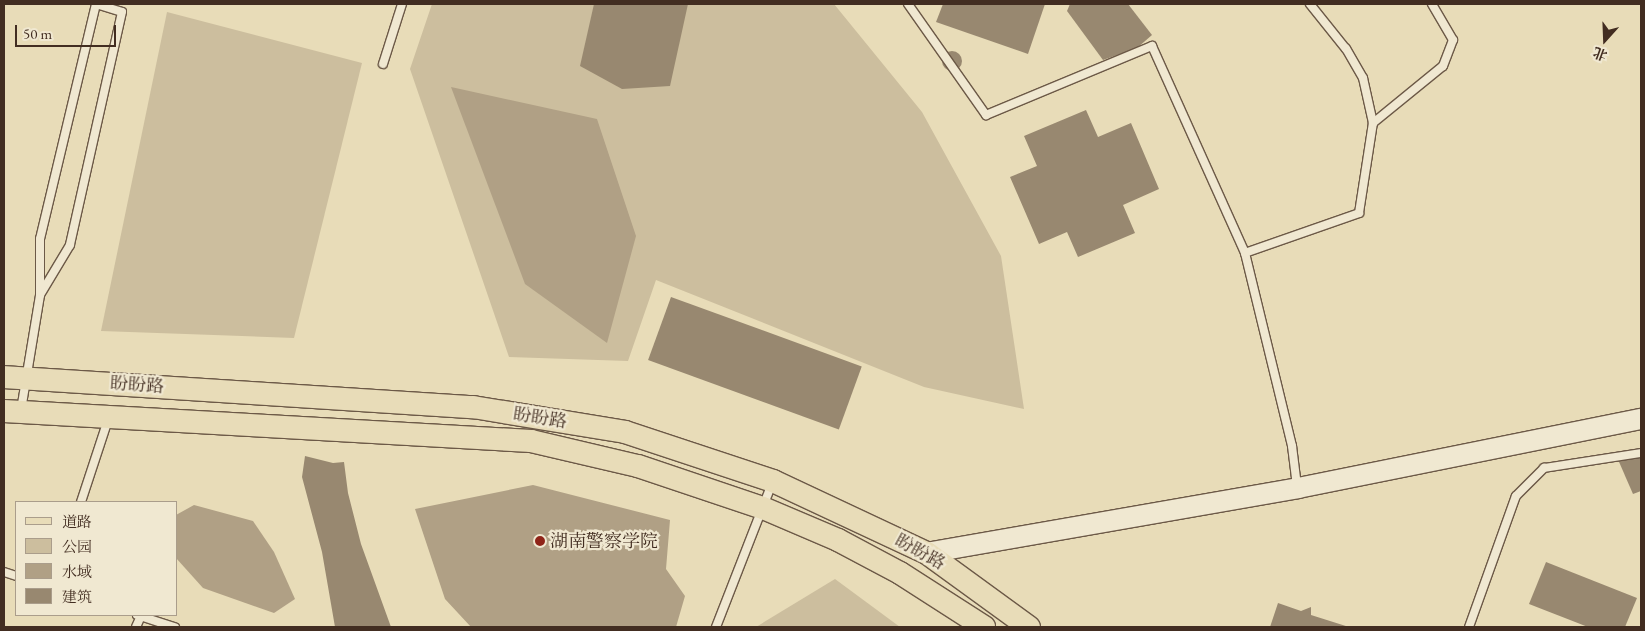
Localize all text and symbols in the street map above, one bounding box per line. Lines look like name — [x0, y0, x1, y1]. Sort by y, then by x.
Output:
scale bar — [18, 15, 119, 47]
north arrow — [1580, 15, 1630, 65]
text: 50 m — [23, 24, 52, 43]
text: 北 — [1590, 43, 1610, 65]
street label: 盼盼路 — [109, 372, 165, 398]
street label: 盼盼路 — [512, 403, 568, 433]
legend — [15, 501, 178, 616]
text: 道路 — [62, 512, 92, 531]
street label: 盼盼路 — [891, 529, 949, 575]
place label: 湖南警察学院 — [550, 530, 658, 552]
marker: 湖南警察学院 — [534, 535, 546, 547]
text: 公园 — [62, 537, 92, 556]
text: 水域 — [62, 562, 92, 581]
text: 建筑 — [62, 587, 92, 606]

